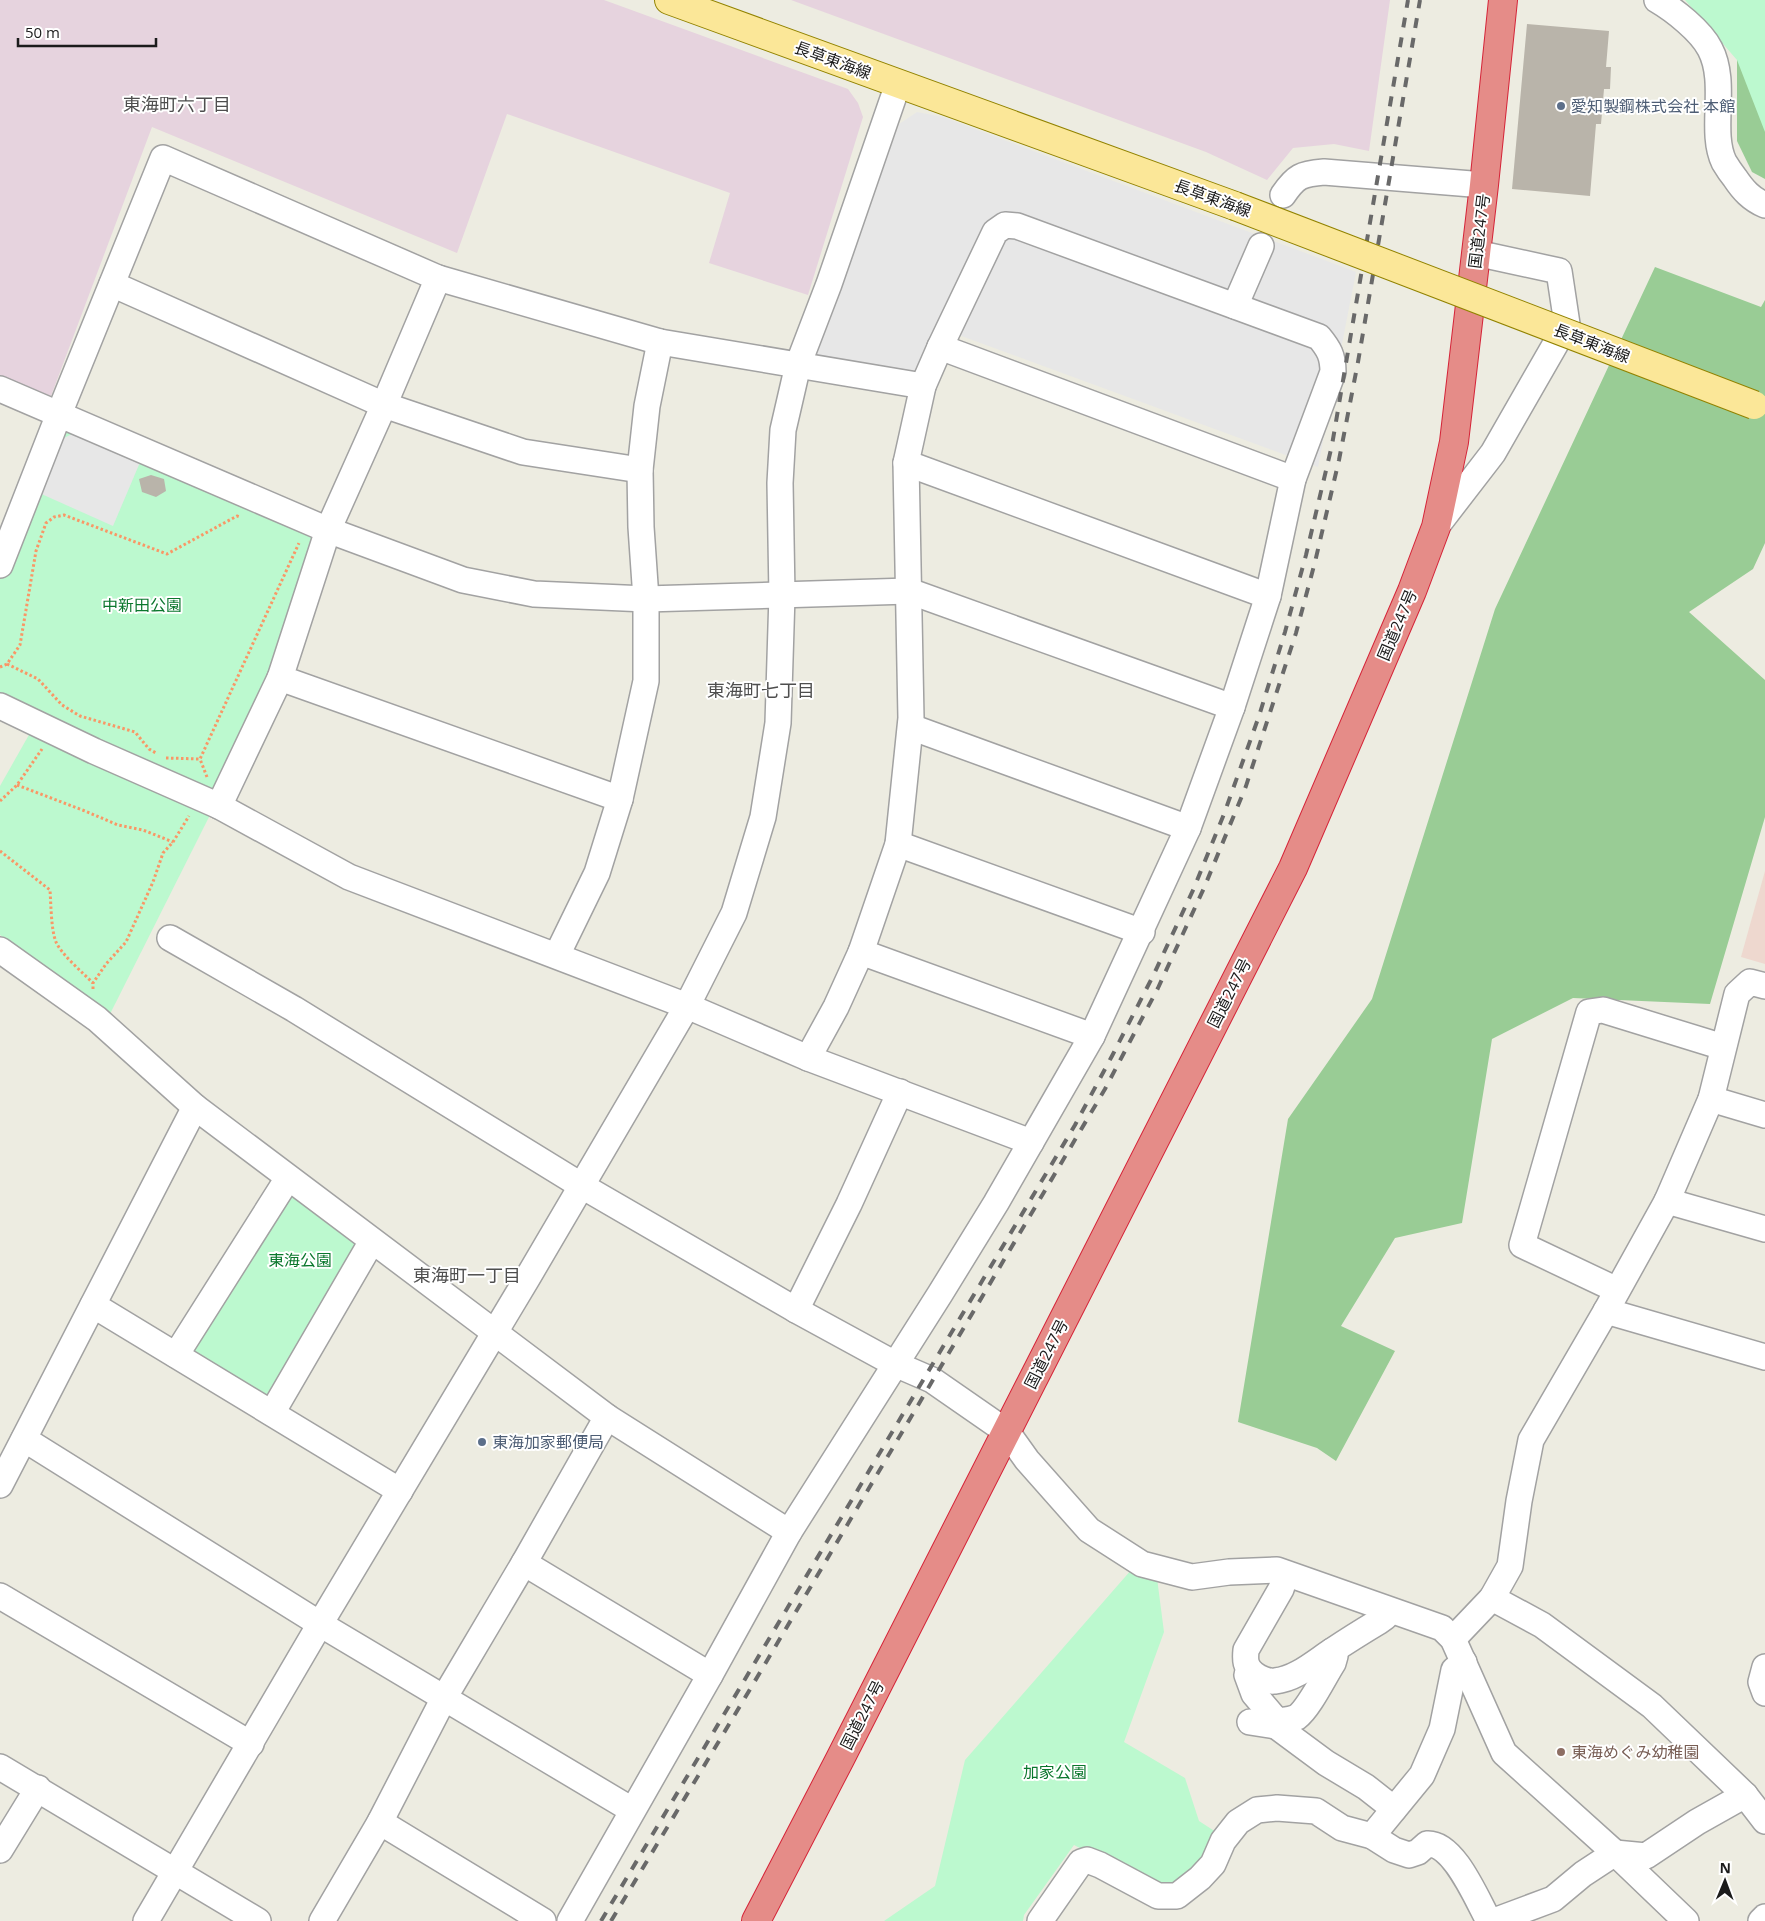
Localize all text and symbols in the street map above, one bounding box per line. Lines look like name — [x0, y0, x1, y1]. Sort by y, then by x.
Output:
scale bar — [18, 15, 155, 47]
text: 50 m — [25, 22, 60, 42]
street label: 長草東海線 — [792, 36, 874, 84]
district label: 東海町六丁目 — [123, 92, 231, 116]
place label: 愛知製鋼株式会社 本館 — [1571, 95, 1735, 117]
marker: 愛知製鋼株式会社 本館 — [1555, 100, 1567, 112]
street label: 長草東海線 — [1172, 174, 1254, 222]
street label: 国道247号 — [1463, 192, 1495, 270]
street label: 長草東海線 — [1551, 318, 1633, 368]
street label: 国道247号 — [1372, 586, 1422, 664]
park label: 中新田公園 — [102, 594, 182, 616]
district label: 東海町七丁目 — [707, 678, 815, 702]
street label: 国道247号 — [1202, 954, 1256, 1032]
park label: 東海公園 — [268, 1249, 332, 1271]
district label: 東海町一丁目 — [413, 1263, 521, 1287]
street label: 国道247号 — [1019, 1315, 1073, 1393]
place label: 東海加家郵便局 — [492, 1431, 604, 1453]
marker: 東海加家郵便局 — [476, 1436, 488, 1448]
street label: 国道247号 — [835, 1676, 889, 1754]
place label: 東海めぐみ幼稚園 — [1571, 1741, 1699, 1763]
marker: 東海めぐみ幼稚園 — [1555, 1746, 1567, 1758]
park label: 加家公園 — [1023, 1761, 1087, 1783]
north arrow — [1700, 1856, 1750, 1906]
text: N — [1719, 1858, 1731, 1877]

